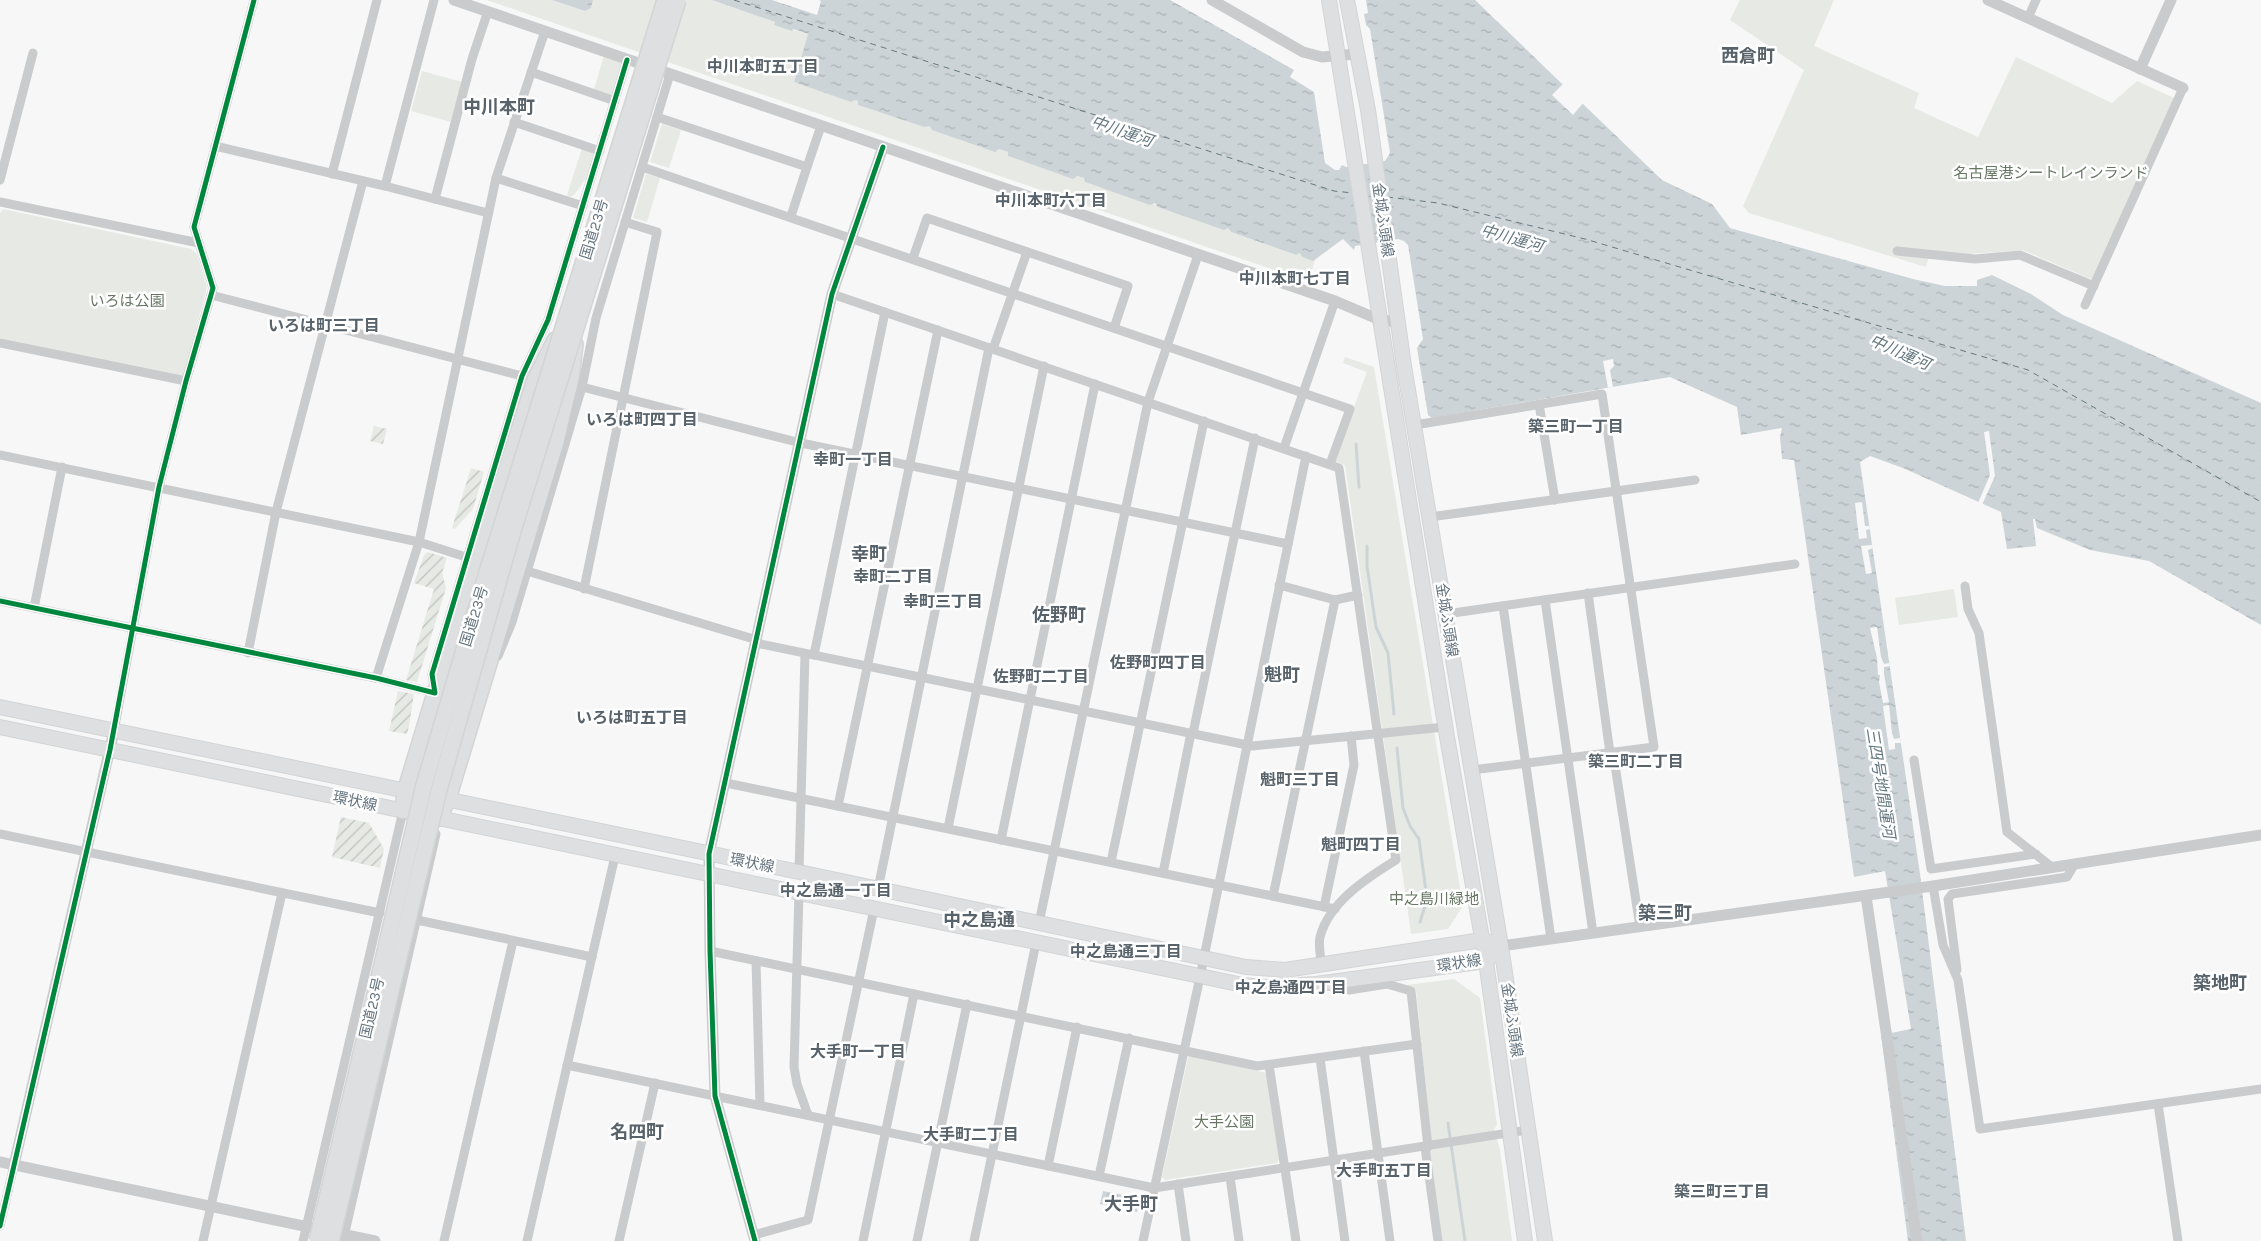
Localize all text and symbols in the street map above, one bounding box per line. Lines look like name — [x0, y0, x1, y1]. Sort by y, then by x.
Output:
district label: 西倉町 — [1721, 45, 1775, 67]
district label: 中川本町五丁目 — [707, 57, 819, 76]
district label: 中川本町 — [463, 96, 535, 118]
water label: 中川運河 — [1089, 112, 1158, 151]
park label: 名古屋港シートレインランド — [1953, 164, 2149, 182]
street label: 金城ふ頭線 — [1369, 182, 1397, 258]
district label: 中川本町六丁目 — [995, 191, 1107, 210]
street label: 国道23号 — [576, 196, 612, 262]
water label: 中川運河 — [1479, 220, 1548, 257]
district label: 中川本町七丁目 — [1239, 269, 1351, 288]
park label: いろは公園 — [89, 292, 165, 310]
district label: いろは町三丁目 — [268, 316, 380, 335]
water label: 中川運河 — [1867, 330, 1936, 375]
district label: いろは町四丁目 — [586, 410, 698, 429]
district label: 築三町一丁目 — [1528, 417, 1624, 436]
district label: 幸町一丁目 — [813, 450, 893, 469]
district label: 幸町 — [851, 543, 887, 565]
district label: 幸町二丁目 — [853, 567, 933, 586]
street label: 金城ふ頭線 — [1432, 582, 1462, 658]
street label: 国道23号 — [456, 583, 492, 649]
district label: 幸町三丁目 — [903, 592, 983, 611]
district label: 佐野町 — [1032, 604, 1086, 626]
district label: 佐野町四丁目 — [1109, 653, 1206, 672]
district label: 魁町 — [1264, 664, 1300, 686]
district label: 佐野町二丁目 — [992, 667, 1089, 686]
district label: いろは町五丁目 — [576, 708, 688, 727]
water label: 三四号地間運河 — [1863, 726, 1900, 843]
district label: 築三町二丁目 — [1588, 752, 1684, 771]
district label: 魁町三丁目 — [1260, 770, 1340, 789]
street label: 環状線 — [331, 788, 379, 814]
district label: 魁町四丁目 — [1321, 835, 1401, 854]
street label: 環状線 — [728, 850, 776, 876]
district label: 中之島通一丁目 — [780, 881, 892, 900]
park label: 中之島川緑地 — [1389, 890, 1479, 908]
district label: 築三町 — [1638, 902, 1692, 924]
district label: 中之島通 — [943, 909, 1015, 931]
district label: 中之島通三丁目 — [1070, 942, 1182, 961]
street label: 環状線 — [1435, 951, 1483, 975]
district label: 築地町 — [2193, 972, 2247, 994]
street label: 国道23号 — [356, 975, 388, 1041]
district label: 中之島通四丁目 — [1235, 978, 1347, 997]
street label: 金城ふ頭線 — [1498, 982, 1526, 1058]
district label: 大手町一丁目 — [810, 1042, 906, 1061]
park label: 大手公園 — [1194, 1113, 1254, 1131]
district label: 名四町 — [610, 1121, 664, 1143]
district label: 大手町二丁目 — [923, 1125, 1019, 1144]
district label: 大手町五丁目 — [1336, 1161, 1432, 1180]
district label: 築三町三丁目 — [1674, 1182, 1770, 1201]
district label: 大手町 — [1104, 1193, 1158, 1215]

